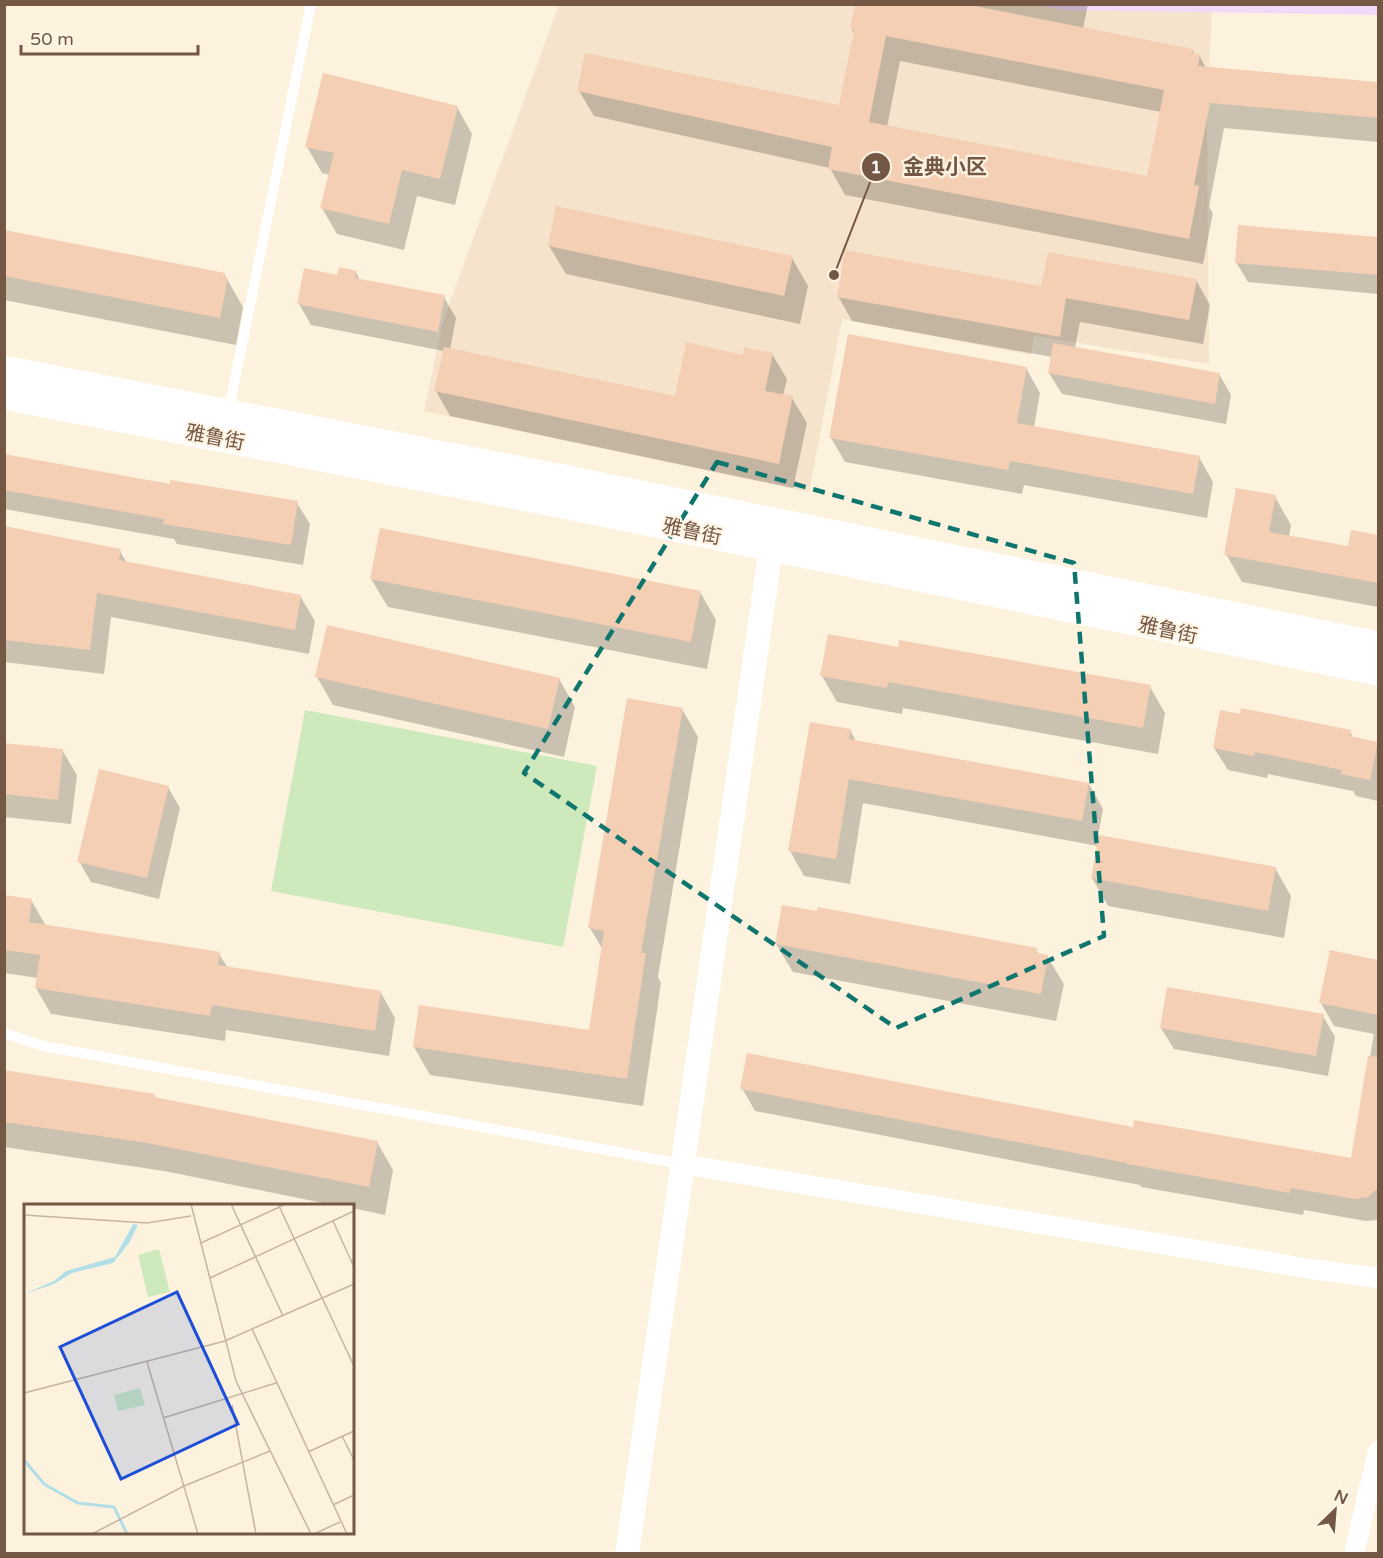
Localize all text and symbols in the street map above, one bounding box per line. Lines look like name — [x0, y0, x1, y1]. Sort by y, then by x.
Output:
scale bar — [21, 18, 198, 56]
text: 50 m — [30, 28, 74, 50]
callout: 金典小区 — [861, 147, 999, 186]
text: 金典小区 — [903, 155, 987, 180]
text: 1 — [870, 156, 882, 178]
street label: 雅鲁街 — [183, 420, 247, 455]
street label: 雅鲁街 — [660, 514, 724, 550]
street label: 雅鲁街 — [1136, 613, 1200, 649]
inset map — [24, 1204, 354, 1534]
north arrow — [1305, 1480, 1365, 1540]
text: N — [1331, 1486, 1351, 1509]

